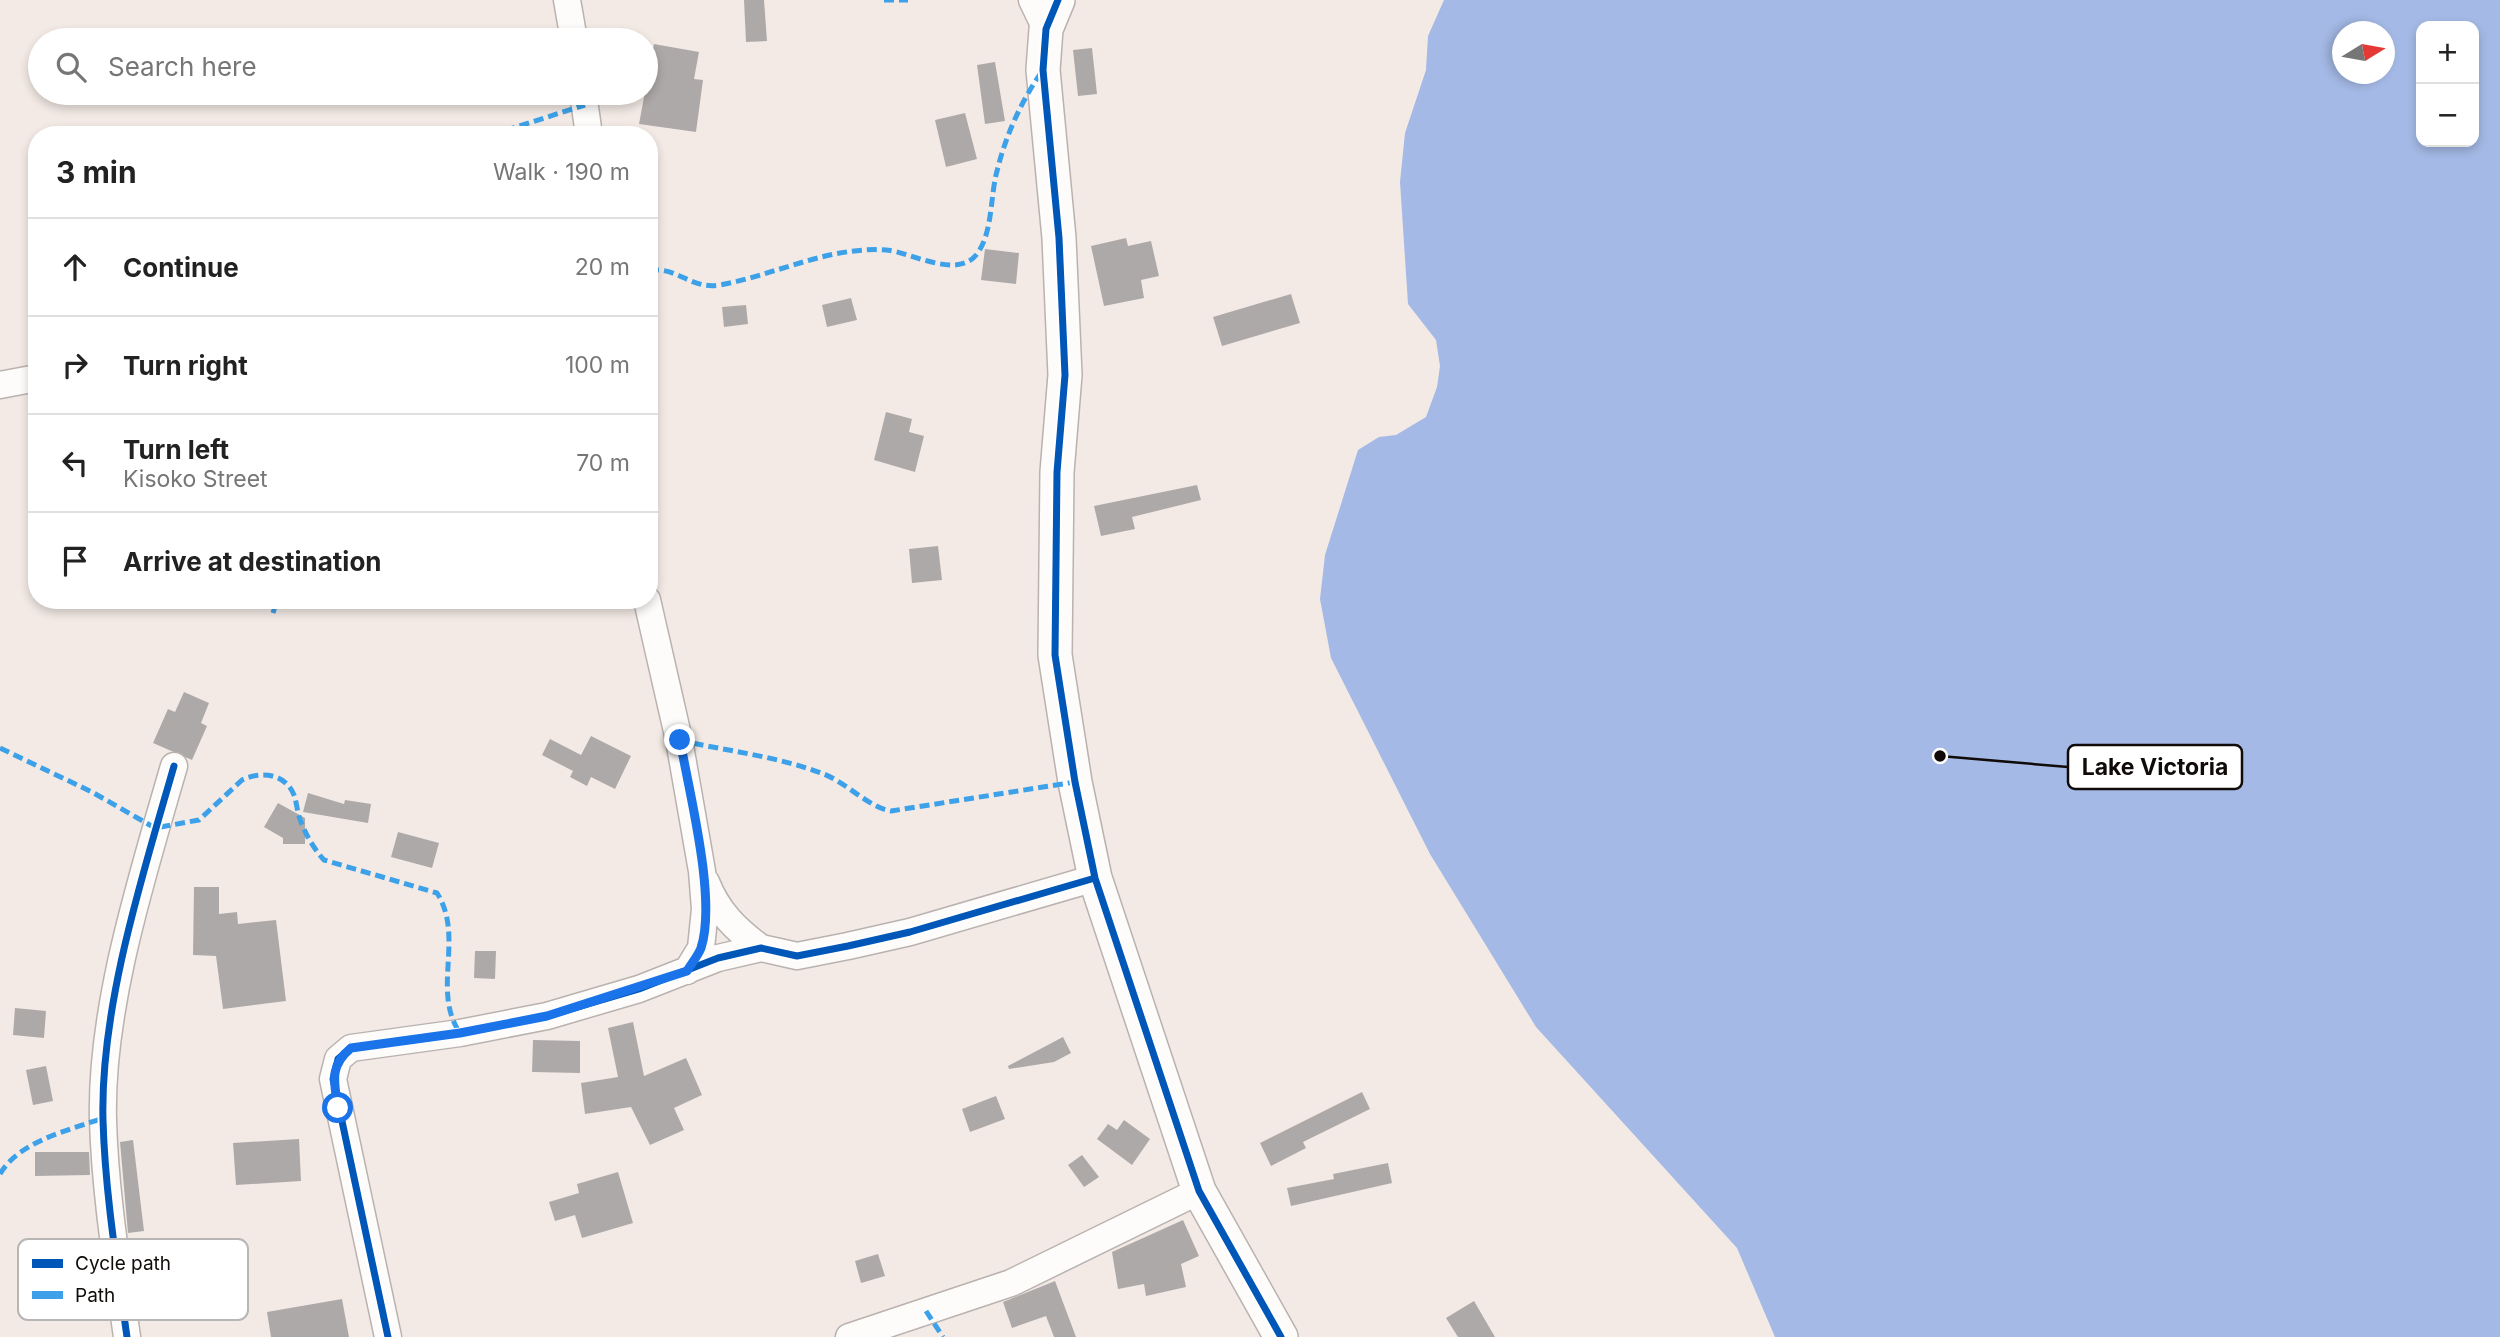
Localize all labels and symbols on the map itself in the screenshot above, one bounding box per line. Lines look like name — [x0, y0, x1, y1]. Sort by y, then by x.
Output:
north arrow — [2332, 21, 2395, 84]
route end — [664, 724, 695, 755]
callout: Lake Victoria — [2068, 745, 2242, 789]
text: Lake Victoria — [2082, 753, 2228, 781]
route start — [322, 1092, 353, 1123]
legend — [18, 1239, 248, 1320]
text: Cycle path — [75, 1252, 171, 1275]
text: Path — [75, 1284, 115, 1307]

